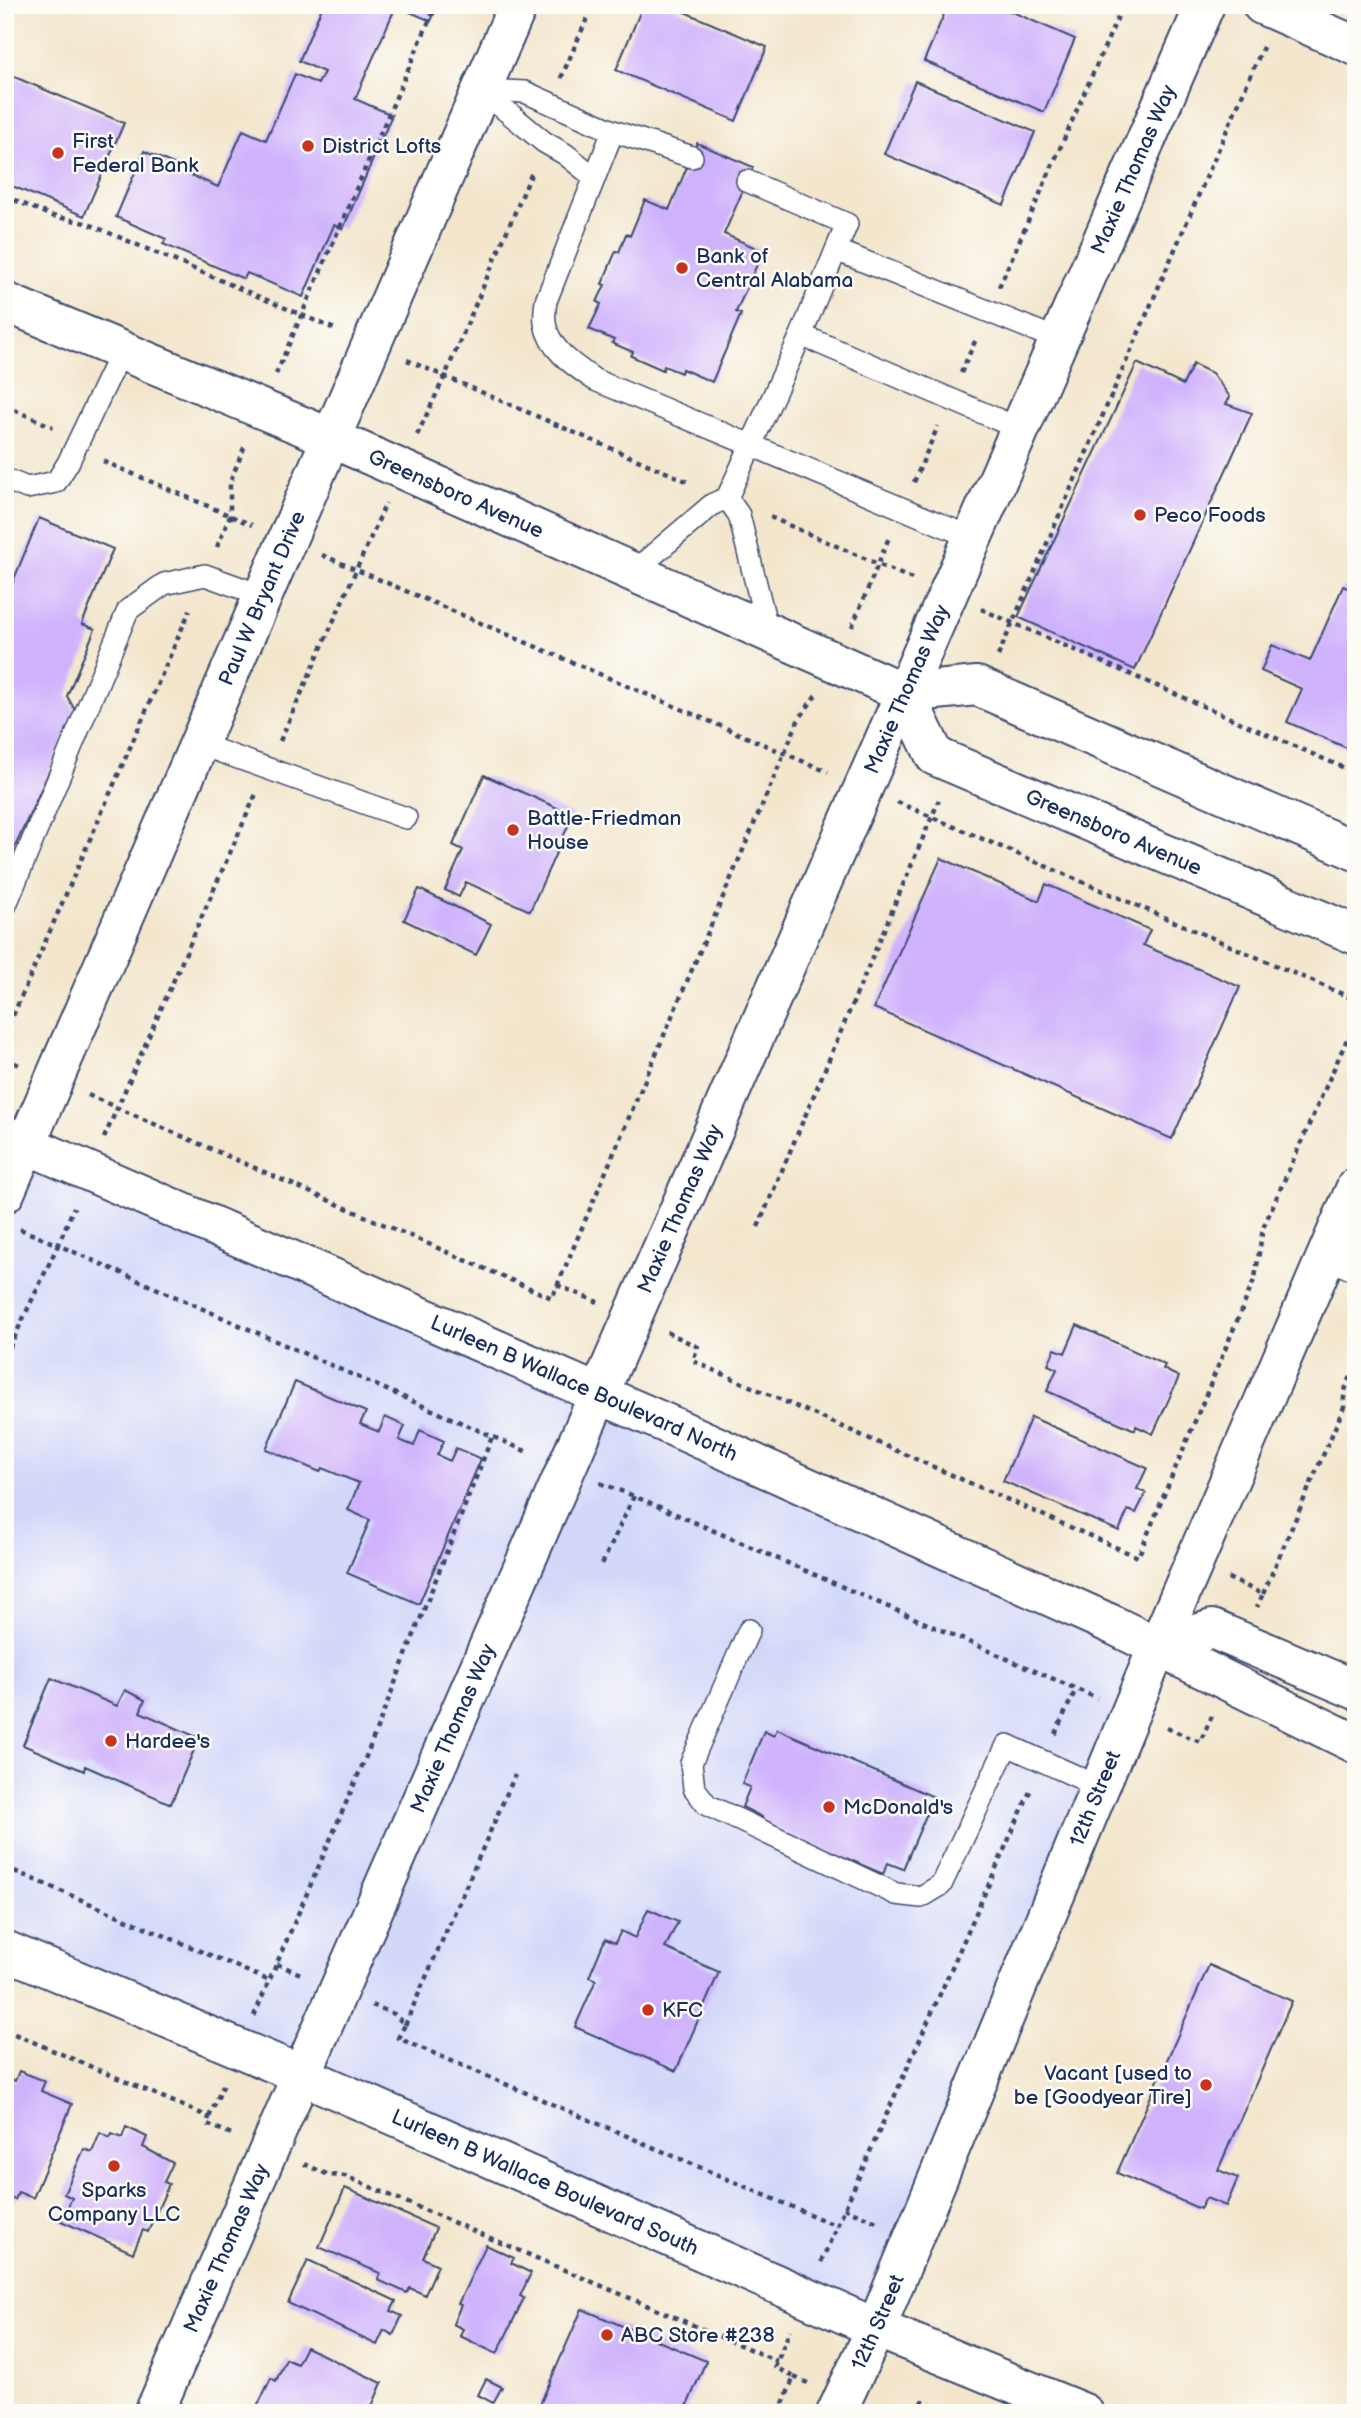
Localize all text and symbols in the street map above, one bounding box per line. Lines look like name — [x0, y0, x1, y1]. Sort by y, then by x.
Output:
street label: Maxie Thomas Way — [1085, 81, 1181, 258]
place label: First Federal Bank — [72, 129, 199, 178]
place label: District Lofts — [322, 134, 441, 159]
marker: District Lofts — [300, 138, 316, 154]
marker: First Federal Bank — [50, 145, 66, 161]
place label: Bank of Central Alabama — [696, 244, 853, 293]
marker: Bank of Central Alabama — [674, 260, 690, 276]
street label: Greensboro Avenue — [364, 444, 547, 543]
place label: Peco Foods — [1154, 503, 1266, 528]
street label: Paul W Bryant Drive — [213, 507, 311, 689]
marker: Peco Foods — [1132, 507, 1148, 523]
street label: Maxie Thomas Way — [859, 600, 954, 777]
street label: Greensboro Avenue — [1022, 783, 1206, 881]
place label: Battle-Friedman House — [527, 806, 681, 855]
marker: Battle-Friedman House — [505, 822, 521, 838]
street label: Maxie Thomas Way — [632, 1120, 728, 1297]
street label: Lurleen B Wallace Boulevard North — [427, 1310, 742, 1467]
street label: Maxie Thomas Way — [405, 1640, 501, 1817]
place label: Hardee's — [125, 1729, 210, 1754]
marker: Hardee's — [103, 1733, 119, 1749]
street label: 12th Street — [1064, 1746, 1126, 1850]
place label: McDonald's — [843, 1795, 953, 1820]
marker: McDonald's — [821, 1799, 837, 1815]
place label: KFC — [662, 1998, 703, 2023]
marker: KFC — [640, 2002, 656, 2018]
place label: Vacant [used to be [Goodyear Tire] — [1014, 2061, 1192, 2110]
marker: Vacant [used to be [Goodyear Tire] — [1198, 2077, 1214, 2093]
street label: Lurleen B Wallace Boulevard South — [388, 2104, 703, 2261]
marker: Sparks Company LLC — [106, 2158, 122, 2174]
street label: Maxie Thomas Way — [178, 2159, 274, 2336]
place label: Sparks Company LLC — [48, 2178, 180, 2227]
street label: 12th Street — [846, 2270, 909, 2374]
place label: ABC Store #238 — [621, 2323, 775, 2348]
marker: ABC Store #238 — [599, 2327, 615, 2343]

